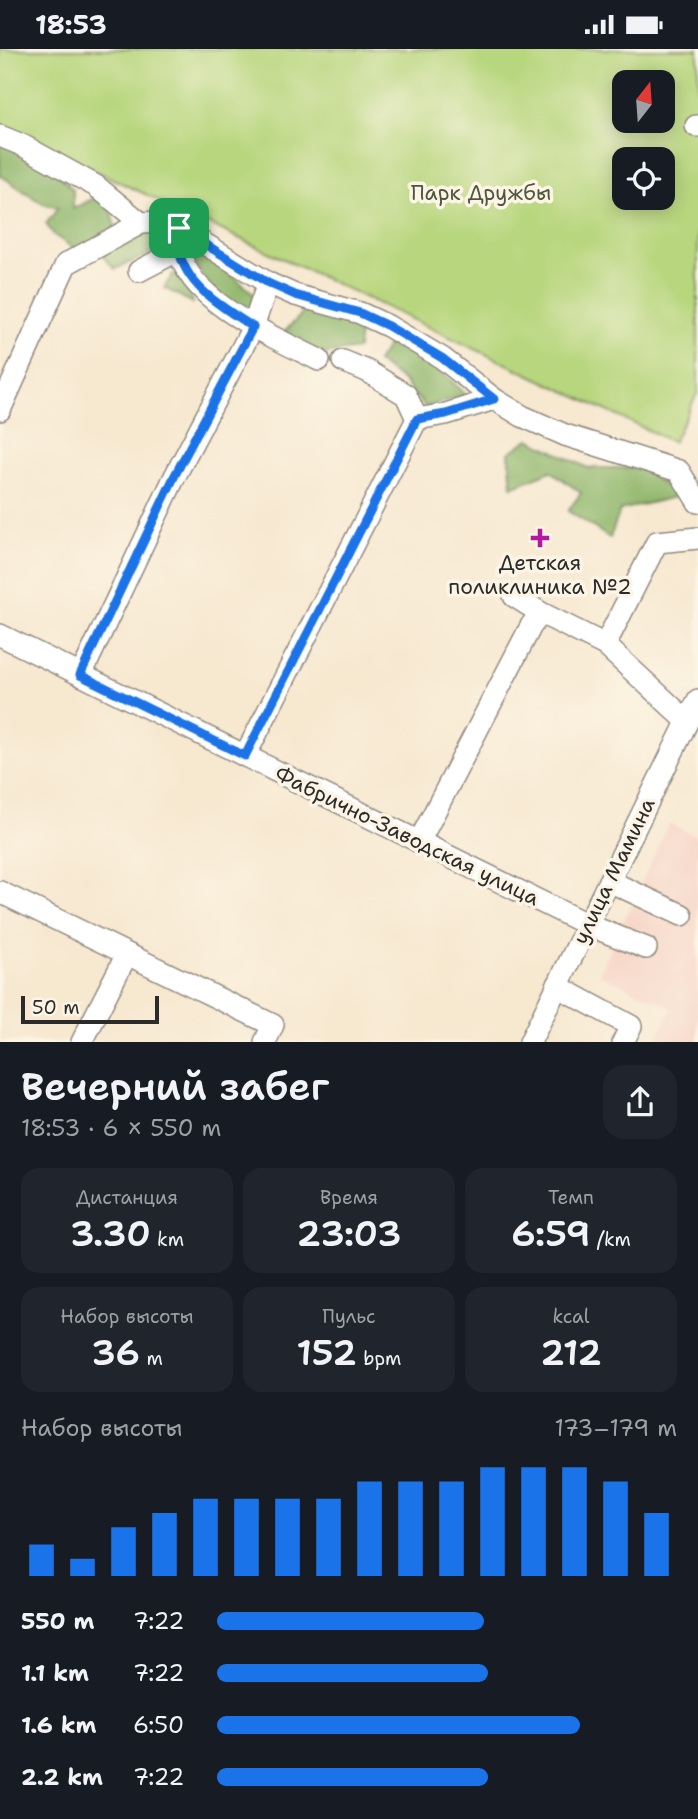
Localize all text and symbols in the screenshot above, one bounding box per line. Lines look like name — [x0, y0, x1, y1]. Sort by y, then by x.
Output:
text: 18:53 — [35, 7, 107, 42]
north arrow — [612, 70, 676, 133]
map controls — [612, 70, 675, 210]
button: locate — [612, 147, 675, 210]
park label: Парк Дружбы — [411, 179, 551, 207]
pin — [149, 198, 209, 258]
icon: arrive — [160, 209, 198, 247]
marker: Детская поликлиника №2 — [530, 528, 550, 548]
place label: Детская поликлиника №2 — [448, 549, 632, 601]
street label: Фабрично-Заводская улица — [270, 760, 544, 912]
street label: улица Мамина — [566, 793, 662, 949]
scale bar — [21, 993, 159, 1025]
text: 50 m — [32, 995, 80, 1020]
text: Вечерний забег — [21, 1061, 329, 1112]
button: share — [603, 1065, 677, 1139]
text: 18:53 · 6 × 550 m — [21, 1113, 221, 1143]
text: Дистанция — [76, 1185, 178, 1210]
text: Время — [320, 1185, 378, 1210]
text: Темп — [548, 1185, 594, 1210]
text: 3.30 — [70, 1210, 151, 1257]
text: 23:03 — [297, 1210, 401, 1257]
text: 6:59 — [511, 1210, 590, 1257]
text: km — [151, 1227, 184, 1252]
text: /km — [590, 1227, 631, 1252]
text: Набор высоты — [60, 1304, 194, 1329]
text: Пульс — [322, 1304, 376, 1329]
text: kcal — [553, 1304, 589, 1329]
text: 36 — [91, 1329, 140, 1376]
text: 152 — [297, 1329, 357, 1376]
text: 212 — [540, 1329, 602, 1376]
text: m — [140, 1346, 163, 1371]
text: bpm — [357, 1346, 401, 1371]
text: Набор высоты — [21, 1413, 182, 1443]
text: 173–179 m — [554, 1413, 677, 1443]
text: 550 m — [21, 1606, 94, 1636]
text: 7:22 — [133, 1606, 184, 1636]
text: 1.1 km — [21, 1658, 89, 1688]
text: 7:22 — [133, 1658, 184, 1688]
text: 1.6 km — [21, 1710, 96, 1740]
text: 6:50 — [133, 1710, 184, 1740]
text: 2.2 km — [21, 1762, 103, 1792]
text: 7:22 — [133, 1762, 184, 1792]

